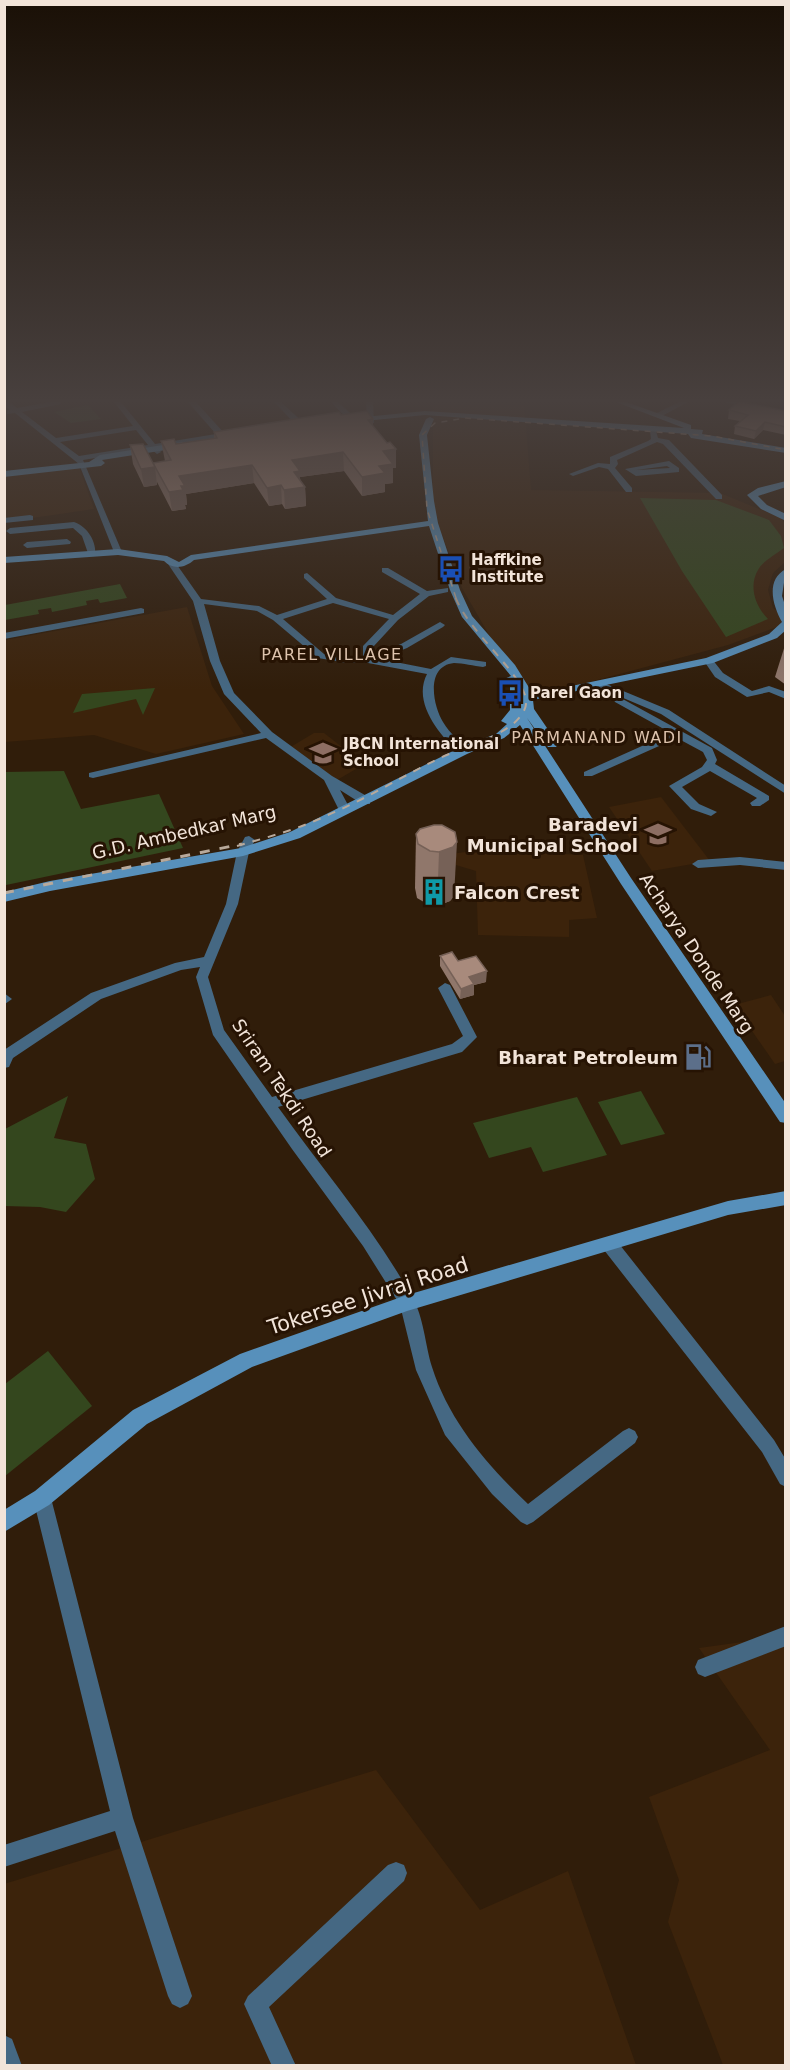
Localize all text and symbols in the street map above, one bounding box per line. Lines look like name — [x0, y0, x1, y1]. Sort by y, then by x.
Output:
place label: Haffkine Institute — [471, 551, 544, 586]
bus stop icon: Haffkine Institute — [436, 554, 466, 584]
district label: PAREL VILLAGE — [261, 645, 403, 664]
bus stop icon: Parel Gaon — [495, 678, 525, 708]
place label: Parel Gaon — [530, 684, 622, 702]
district label: PARMANAND WADI — [511, 728, 683, 747]
place label: JBCN International School — [342, 735, 499, 770]
school or university icon: JBCN International School — [308, 738, 338, 768]
street label: G.D. Ambedkar Marg — [90, 801, 278, 863]
place label: Baradevi Municipal School — [467, 814, 638, 856]
school or university icon: Baradevi Municipal School — [643, 819, 673, 849]
street label: Acharya Donde Marg — [636, 869, 758, 1037]
building icon: Falcon Crest — [419, 877, 449, 907]
place label: Falcon Crest — [454, 882, 580, 903]
street label: Sriram Tekdi Road — [228, 1015, 336, 1161]
fuel station icon: Bharat Petroleum — [683, 1042, 713, 1072]
place label: Bharat Petroleum — [498, 1047, 678, 1068]
street label: Tokersee Jivraj Road — [264, 1252, 471, 1340]

